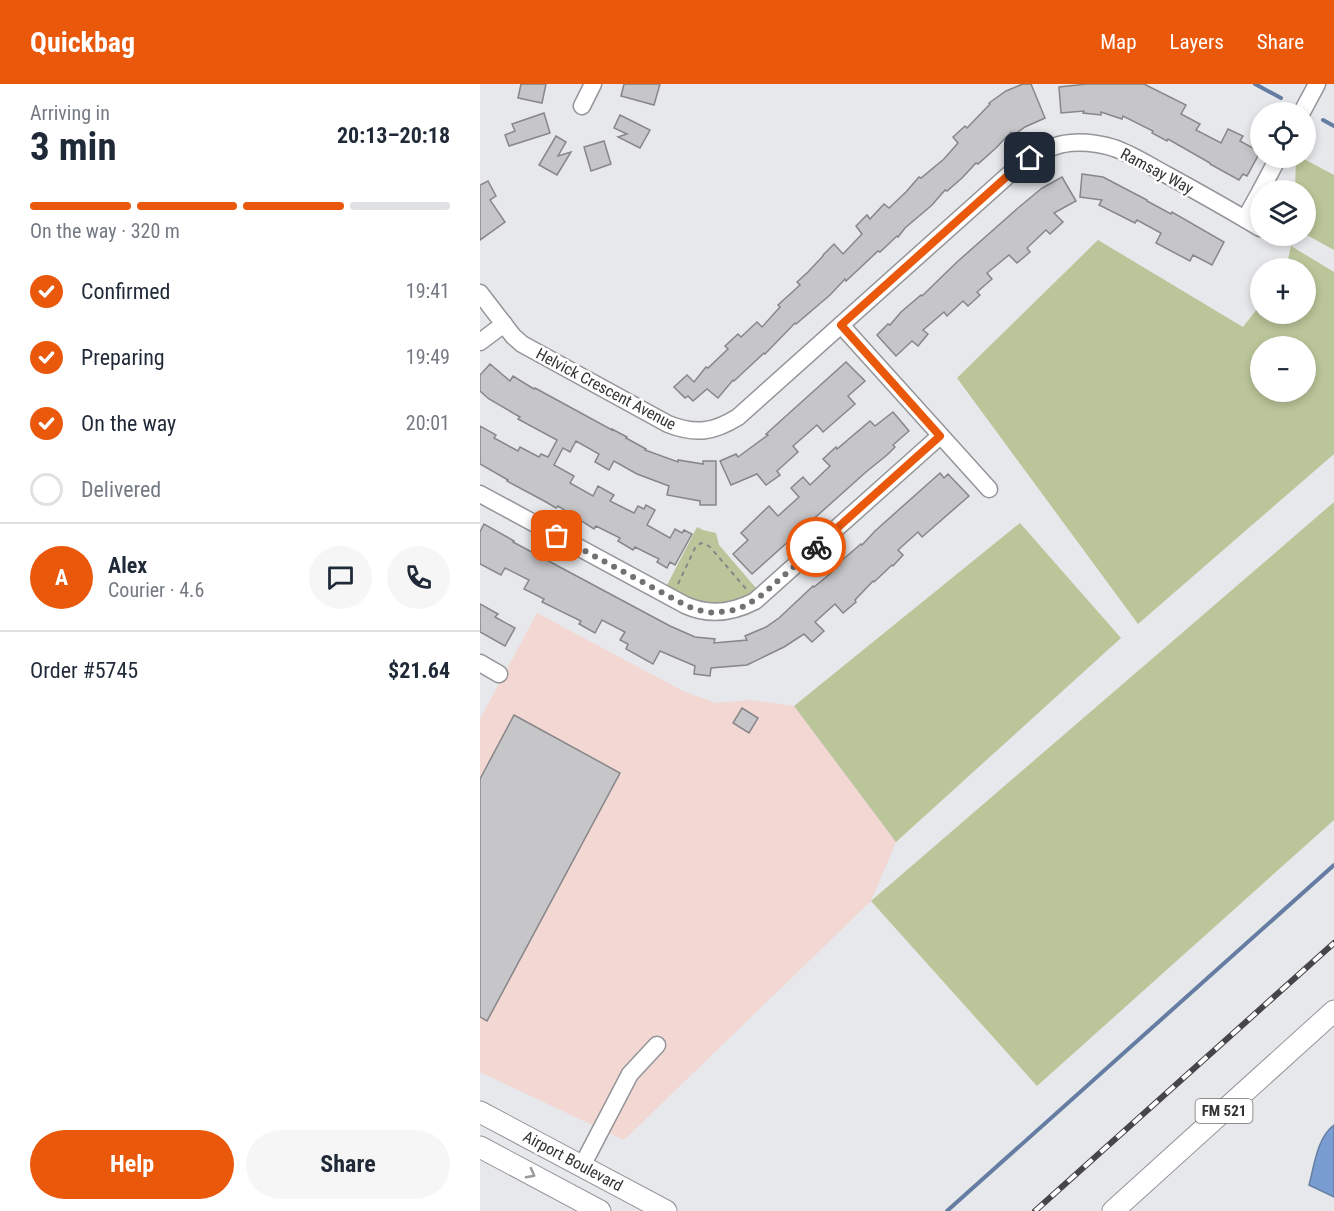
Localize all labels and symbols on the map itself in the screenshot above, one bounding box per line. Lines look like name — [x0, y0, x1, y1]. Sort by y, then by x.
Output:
pin — [1004, 132, 1055, 183]
street label: Ramsay Way — [1117, 144, 1197, 198]
street label: Helvick Crescent Avenue — [533, 344, 679, 434]
pin — [531, 510, 582, 561]
courier — [786, 517, 846, 577]
road number: FM 521 — [1196, 1099, 1252, 1123]
street label: Airport Boulevard — [520, 1127, 626, 1195]
one-way arrow — [525, 1167, 536, 1178]

